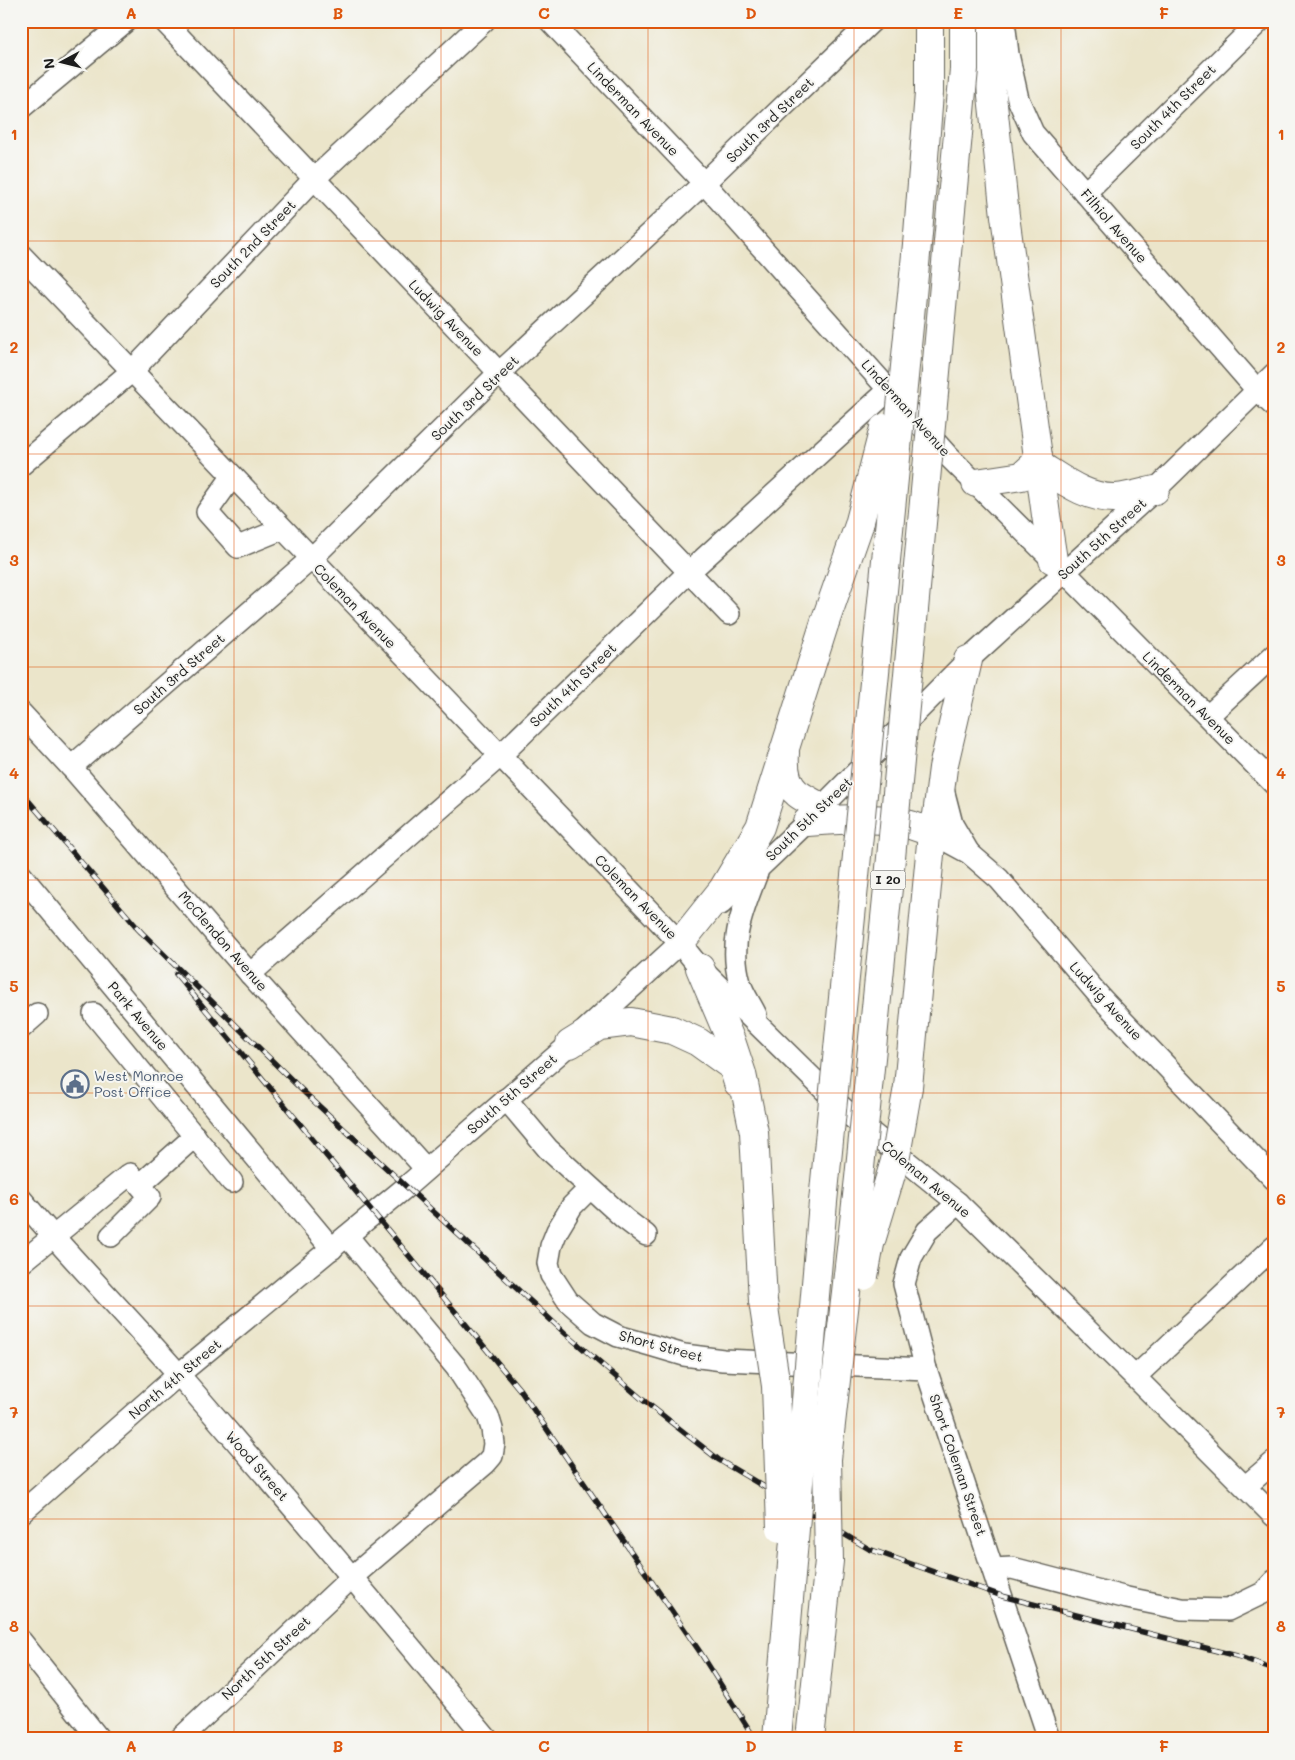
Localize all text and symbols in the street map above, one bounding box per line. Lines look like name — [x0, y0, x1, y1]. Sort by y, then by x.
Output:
text: A — [125, 2, 137, 23]
text: B — [333, 2, 343, 23]
text: C — [538, 2, 550, 23]
text: D — [745, 2, 757, 23]
text: E — [953, 2, 963, 23]
text: F — [1159, 2, 1169, 23]
north arrow — [38, 38, 88, 88]
text: N — [39, 57, 59, 70]
street label: Linderman Avenue — [583, 57, 683, 160]
street label: South 4th Street — [1126, 60, 1220, 154]
street label: South 3rd Street — [722, 73, 818, 167]
text: 1 — [10, 123, 18, 144]
text: 1 — [1277, 123, 1285, 144]
street label: Filhiol Avenue — [1077, 185, 1152, 267]
street label: South 2nd Street — [206, 195, 300, 292]
street label: Ludwig Avenue — [405, 275, 488, 360]
text: 2 — [10, 336, 19, 357]
text: 2 — [1277, 336, 1286, 357]
street label: South 3rd Street — [427, 351, 523, 445]
street label: Linderman Avenue — [858, 355, 955, 460]
street label: South 5th Street — [1053, 494, 1150, 584]
text: 3 — [9, 549, 19, 570]
text: 3 — [1276, 549, 1286, 570]
street label: Coleman Avenue — [310, 559, 401, 652]
street label: South 3rd Street — [129, 629, 229, 719]
street label: South 4th Street — [525, 638, 620, 731]
street label: Linderman Avenue — [1139, 647, 1240, 748]
text: 4 — [9, 762, 19, 783]
text: 4 — [1276, 762, 1286, 783]
street label: South 5th Street — [761, 772, 856, 865]
street label: Coleman Avenue — [591, 850, 682, 943]
road number: I 20 — [870, 870, 906, 890]
street label: McClendon Avenue — [174, 886, 272, 995]
street label: Ludwig Avenue — [1066, 957, 1147, 1044]
text: 5 — [9, 975, 19, 996]
text: 5 — [1276, 975, 1286, 996]
street label: Park Avenue — [104, 977, 173, 1054]
street label: South 5th Street — [463, 1049, 561, 1138]
place label: West Monroe Post Office — [94, 1066, 184, 1101]
public building icon: West Monroe Post Office — [60, 1069, 90, 1099]
street label: Coleman Avenue — [878, 1136, 975, 1222]
text: 6 — [9, 1188, 19, 1209]
text: 6 — [1276, 1188, 1286, 1209]
street label: Short Street — [617, 1325, 705, 1366]
street label: North 4th Street — [124, 1334, 225, 1423]
street label: Short Coleman Street — [925, 1391, 992, 1538]
text: 7 — [10, 1401, 19, 1422]
text: 7 — [1277, 1401, 1286, 1422]
street label: Wood Street — [222, 1427, 293, 1505]
street label: North 5th Street — [217, 1611, 314, 1704]
text: 8 — [9, 1615, 19, 1636]
text: 8 — [1276, 1615, 1286, 1636]
text: A — [125, 1735, 137, 1756]
text: B — [333, 1735, 343, 1756]
text: C — [538, 1735, 550, 1756]
text: D — [745, 1735, 757, 1756]
text: E — [953, 1735, 963, 1756]
text: F — [1159, 1735, 1169, 1756]

